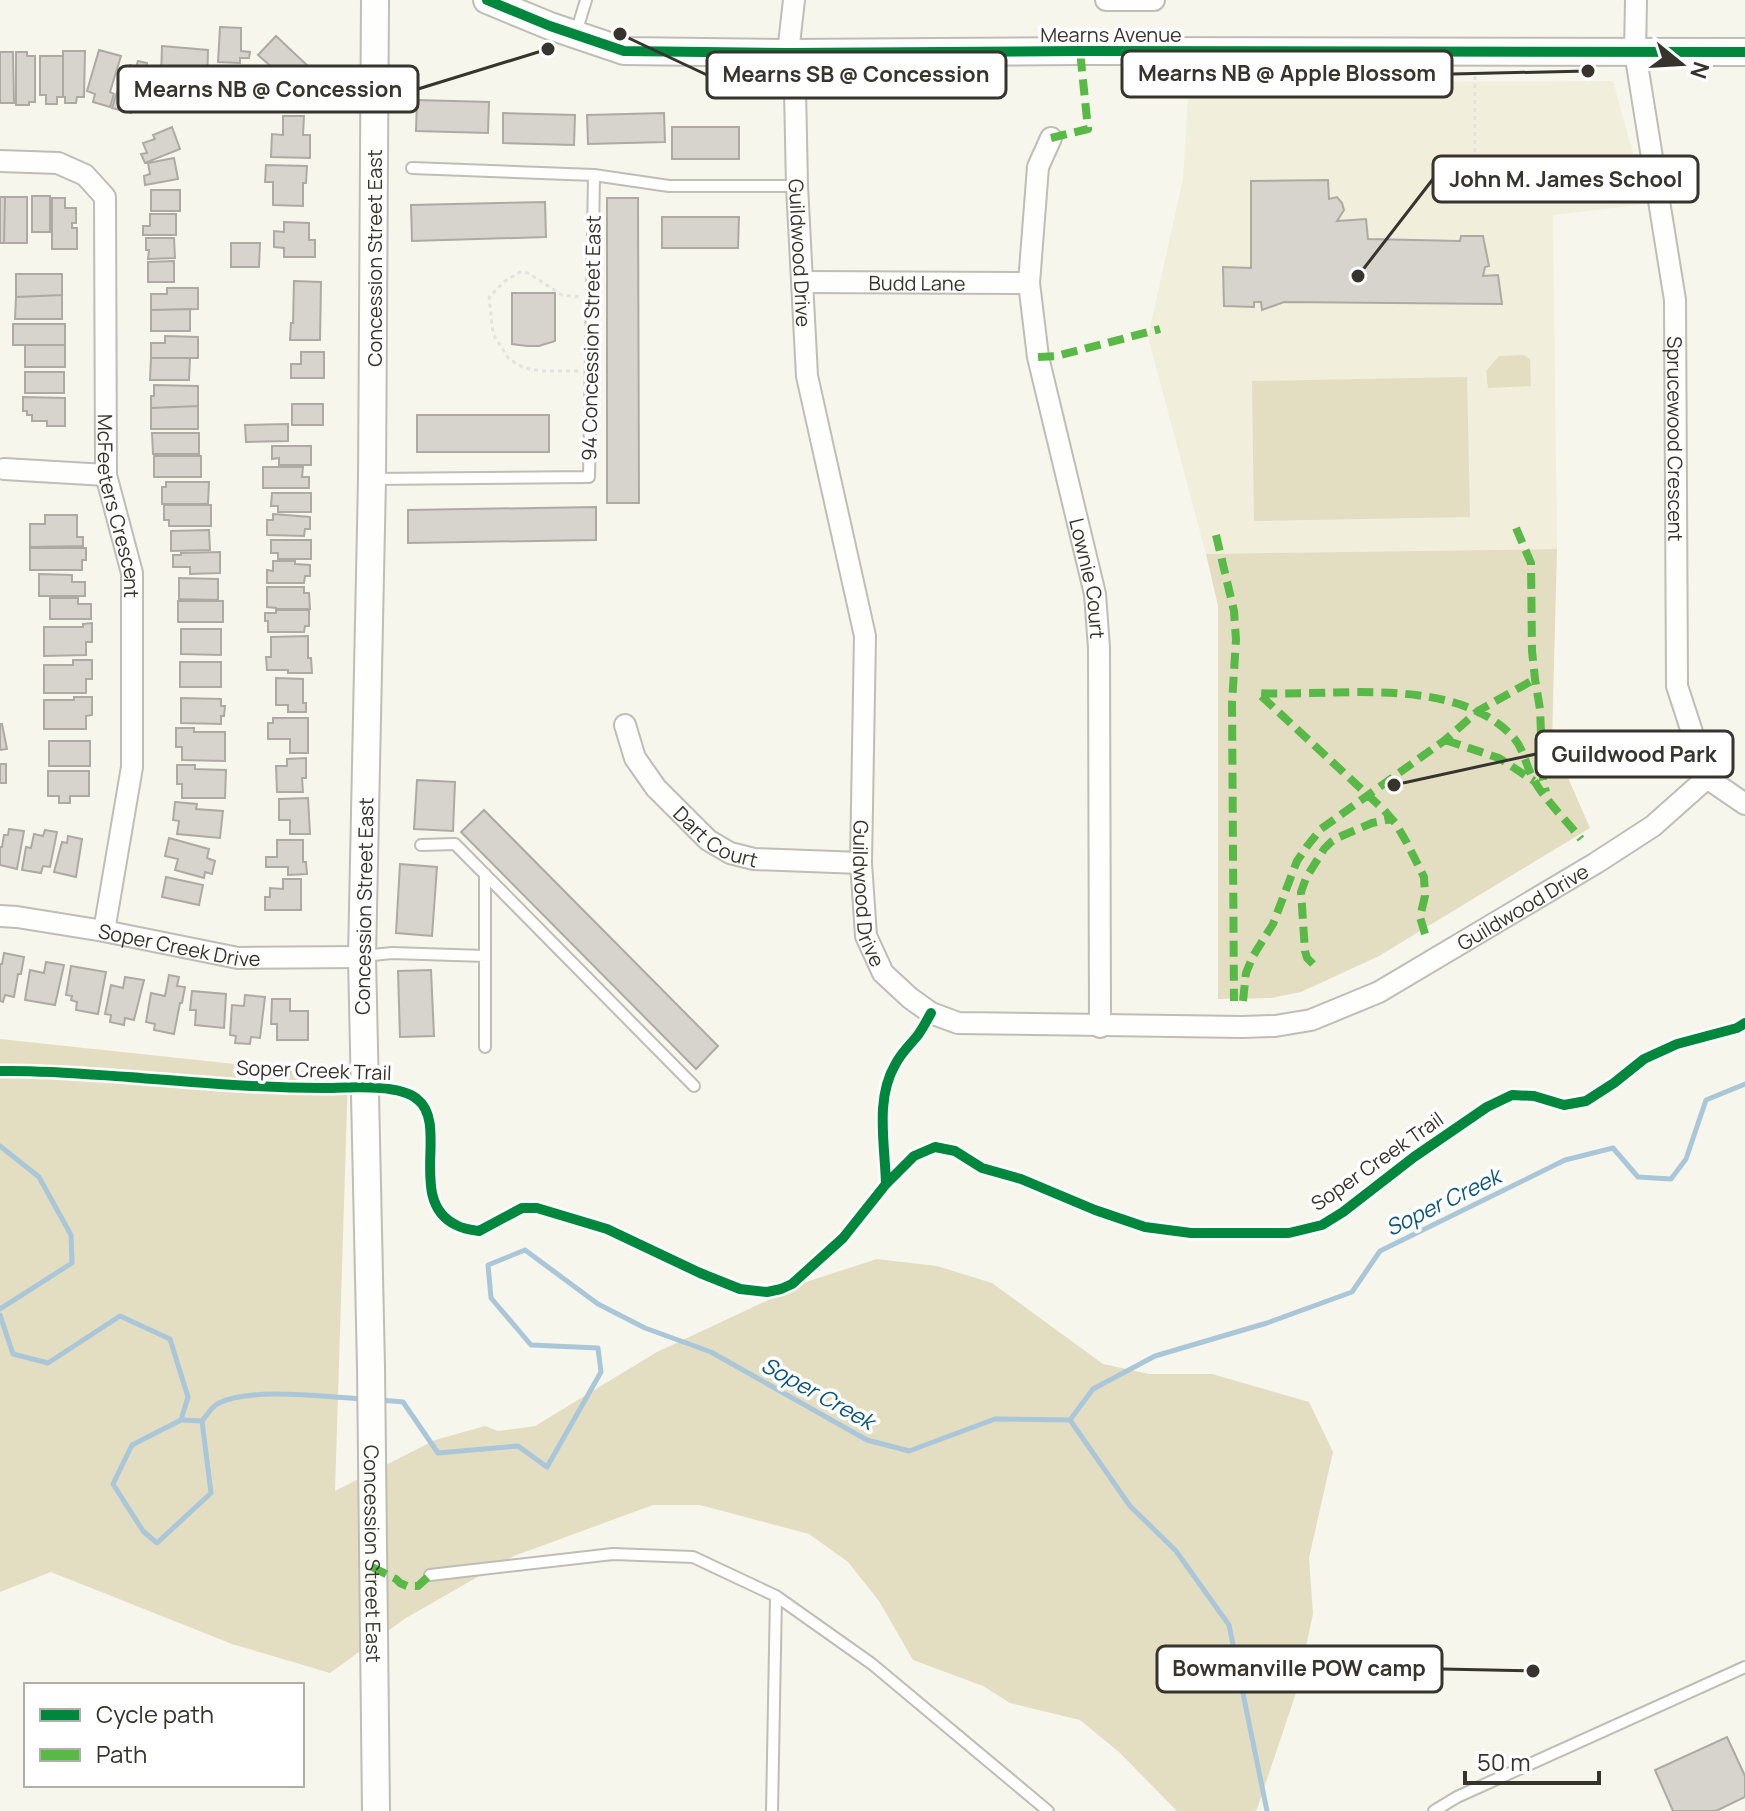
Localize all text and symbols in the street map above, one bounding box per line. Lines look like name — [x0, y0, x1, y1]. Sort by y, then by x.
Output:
street label: Mearns Avenue — [1040, 21, 1182, 48]
north arrow — [1641, 24, 1721, 104]
callout: Mearns NB @ Apple Blossom — [1122, 51, 1452, 97]
callout: Mearns SB @ Concession — [707, 52, 1006, 98]
text: Mearns NB @ Apple Blossom — [1138, 58, 1436, 88]
text: N — [1683, 58, 1717, 82]
text: Mearns SB @ Concession — [723, 59, 989, 89]
callout: Mearns NB @ Concession — [118, 66, 418, 112]
text: Mearns NB @ Concession — [134, 74, 402, 104]
street label: Concession Street East — [361, 149, 388, 367]
callout: John M. James School — [1433, 156, 1698, 202]
text: John M. James School — [1449, 164, 1683, 194]
street label: Guildwood Drive — [783, 178, 818, 328]
street label: 94 Concession Street East — [575, 215, 607, 461]
street label: Budd Lane — [869, 269, 965, 296]
street label: Sprucewood Crescent — [1662, 336, 1690, 542]
street label: McFeeters Crescent — [92, 414, 146, 598]
street label: Lownie Court — [1064, 515, 1112, 640]
callout: Guildwood Park — [1536, 731, 1733, 777]
text: Guildwood Park — [1551, 739, 1718, 769]
street label: Concession Street East — [349, 797, 379, 1015]
street label: Dart Court — [668, 800, 761, 873]
street label: Guildwood Drive — [847, 820, 892, 971]
street label: Guildwood Drive — [1452, 857, 1593, 956]
street label: Soper Creek Drive — [96, 917, 260, 971]
street label: Soper Creek Trail — [236, 1054, 392, 1086]
street label: Soper Creek Trail — [1306, 1107, 1448, 1215]
water label: Soper Creek — [1381, 1163, 1505, 1241]
water label: Soper Creek — [756, 1350, 883, 1438]
street label: Concession Street East — [358, 1445, 388, 1663]
callout: Bowmanville POW camp — [1157, 1646, 1442, 1692]
text: Bowmanville POW camp — [1172, 1653, 1426, 1683]
legend — [24, 1683, 304, 1787]
text: Cycle path — [96, 1697, 214, 1730]
scale bar — [1465, 1735, 1599, 1785]
text: Path — [96, 1737, 147, 1770]
text: 50 m — [1477, 1745, 1531, 1778]

